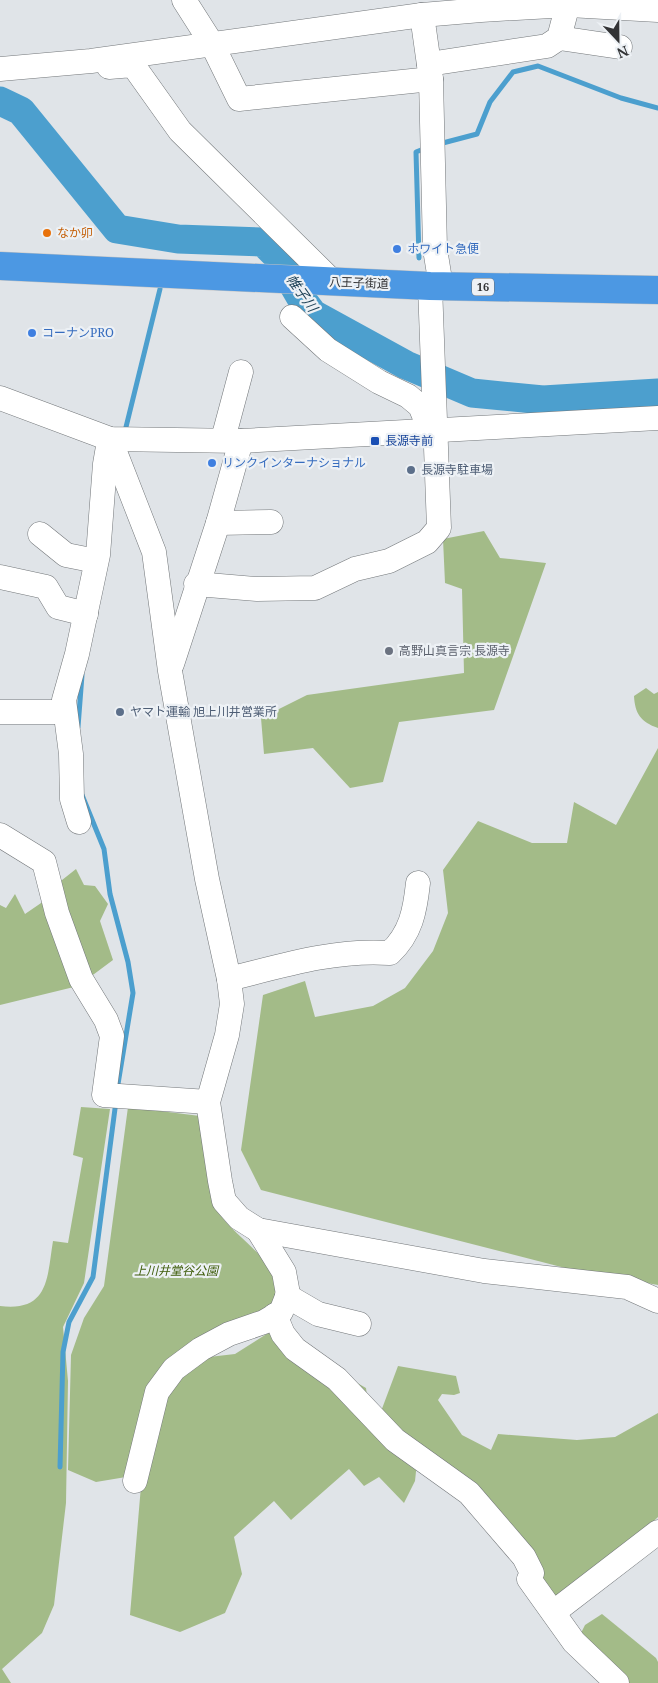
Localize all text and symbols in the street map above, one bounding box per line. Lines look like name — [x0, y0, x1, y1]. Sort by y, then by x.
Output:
north arrow — [593, 15, 643, 65]
text: N — [614, 42, 632, 63]
place label: なか卯 — [57, 224, 93, 241]
marker: なか卯 — [41, 227, 53, 239]
place label: ホワイト急便 — [407, 240, 479, 257]
marker: ホワイト急便 — [391, 243, 403, 255]
water label: 帷子川 — [283, 270, 323, 317]
street label: 八王子街道 — [329, 273, 389, 292]
road number: 16 — [472, 278, 494, 296]
place label: コーナンPRO — [42, 324, 114, 341]
marker: コーナンPRO — [26, 327, 38, 339]
place label: 長源寺前 — [385, 432, 433, 449]
marker: 長源寺前 — [369, 435, 381, 447]
place label: リンクインターナショナル — [222, 454, 366, 471]
marker: リンクインターナショナル — [206, 457, 218, 469]
place label: 長源寺駐車場 — [421, 461, 493, 478]
marker: 長源寺駐車場 — [405, 464, 417, 476]
place label: 高野山真言宗 長源寺 — [399, 642, 510, 659]
marker: 高野山真言宗 長源寺 — [383, 645, 395, 657]
place label: ヤマト運輸 旭上川井営業所 — [130, 703, 277, 720]
marker: ヤマト運輸 旭上川井営業所 — [114, 706, 126, 718]
park label: 上川井堂谷公園 — [134, 1262, 220, 1279]

